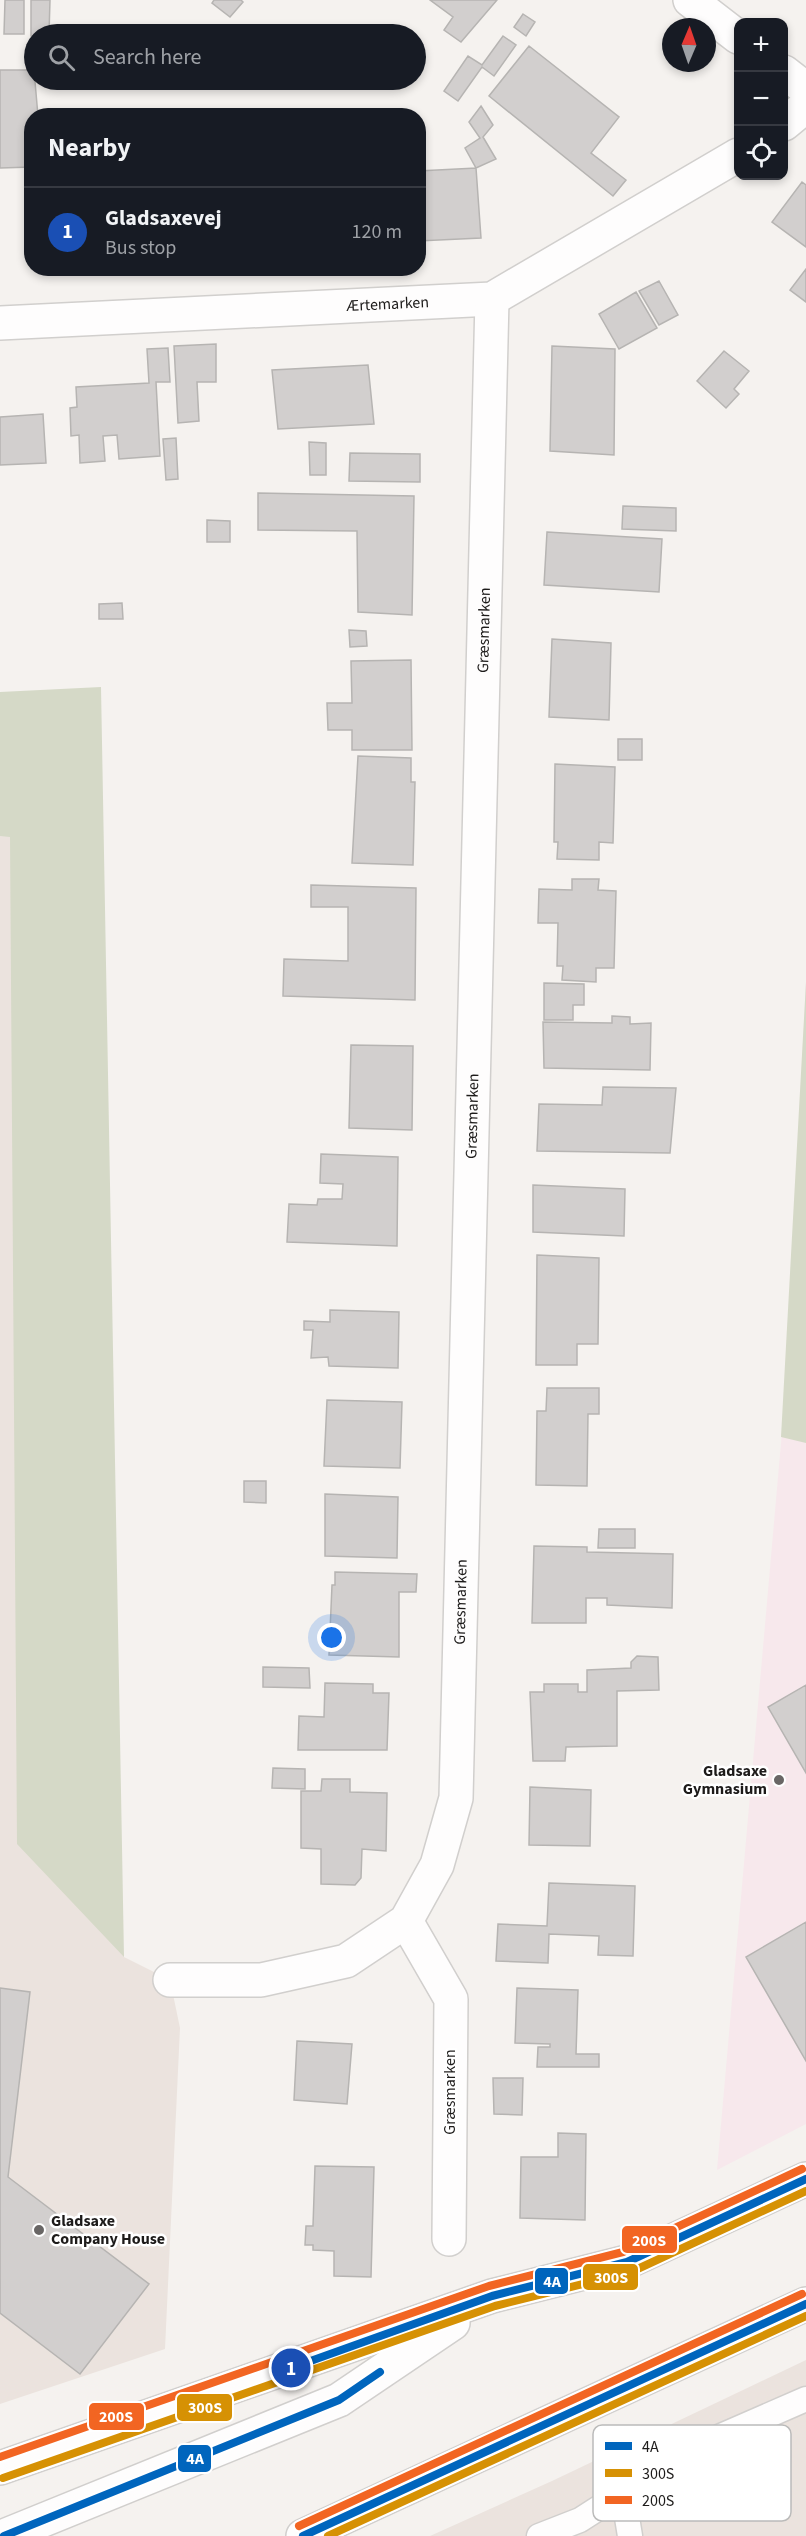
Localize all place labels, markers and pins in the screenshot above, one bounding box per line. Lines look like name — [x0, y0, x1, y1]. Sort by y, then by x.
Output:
place label: Gladsaxe Gymnasium — [683, 1760, 767, 1800]
marker: Gladsaxe Gymnasium — [772, 1773, 786, 1787]
place label: Gladsaxe Company House — [51, 2210, 165, 2250]
marker: Gladsaxe Company House — [32, 2223, 46, 2237]
pin: 1 — [272, 2346, 310, 2390]

